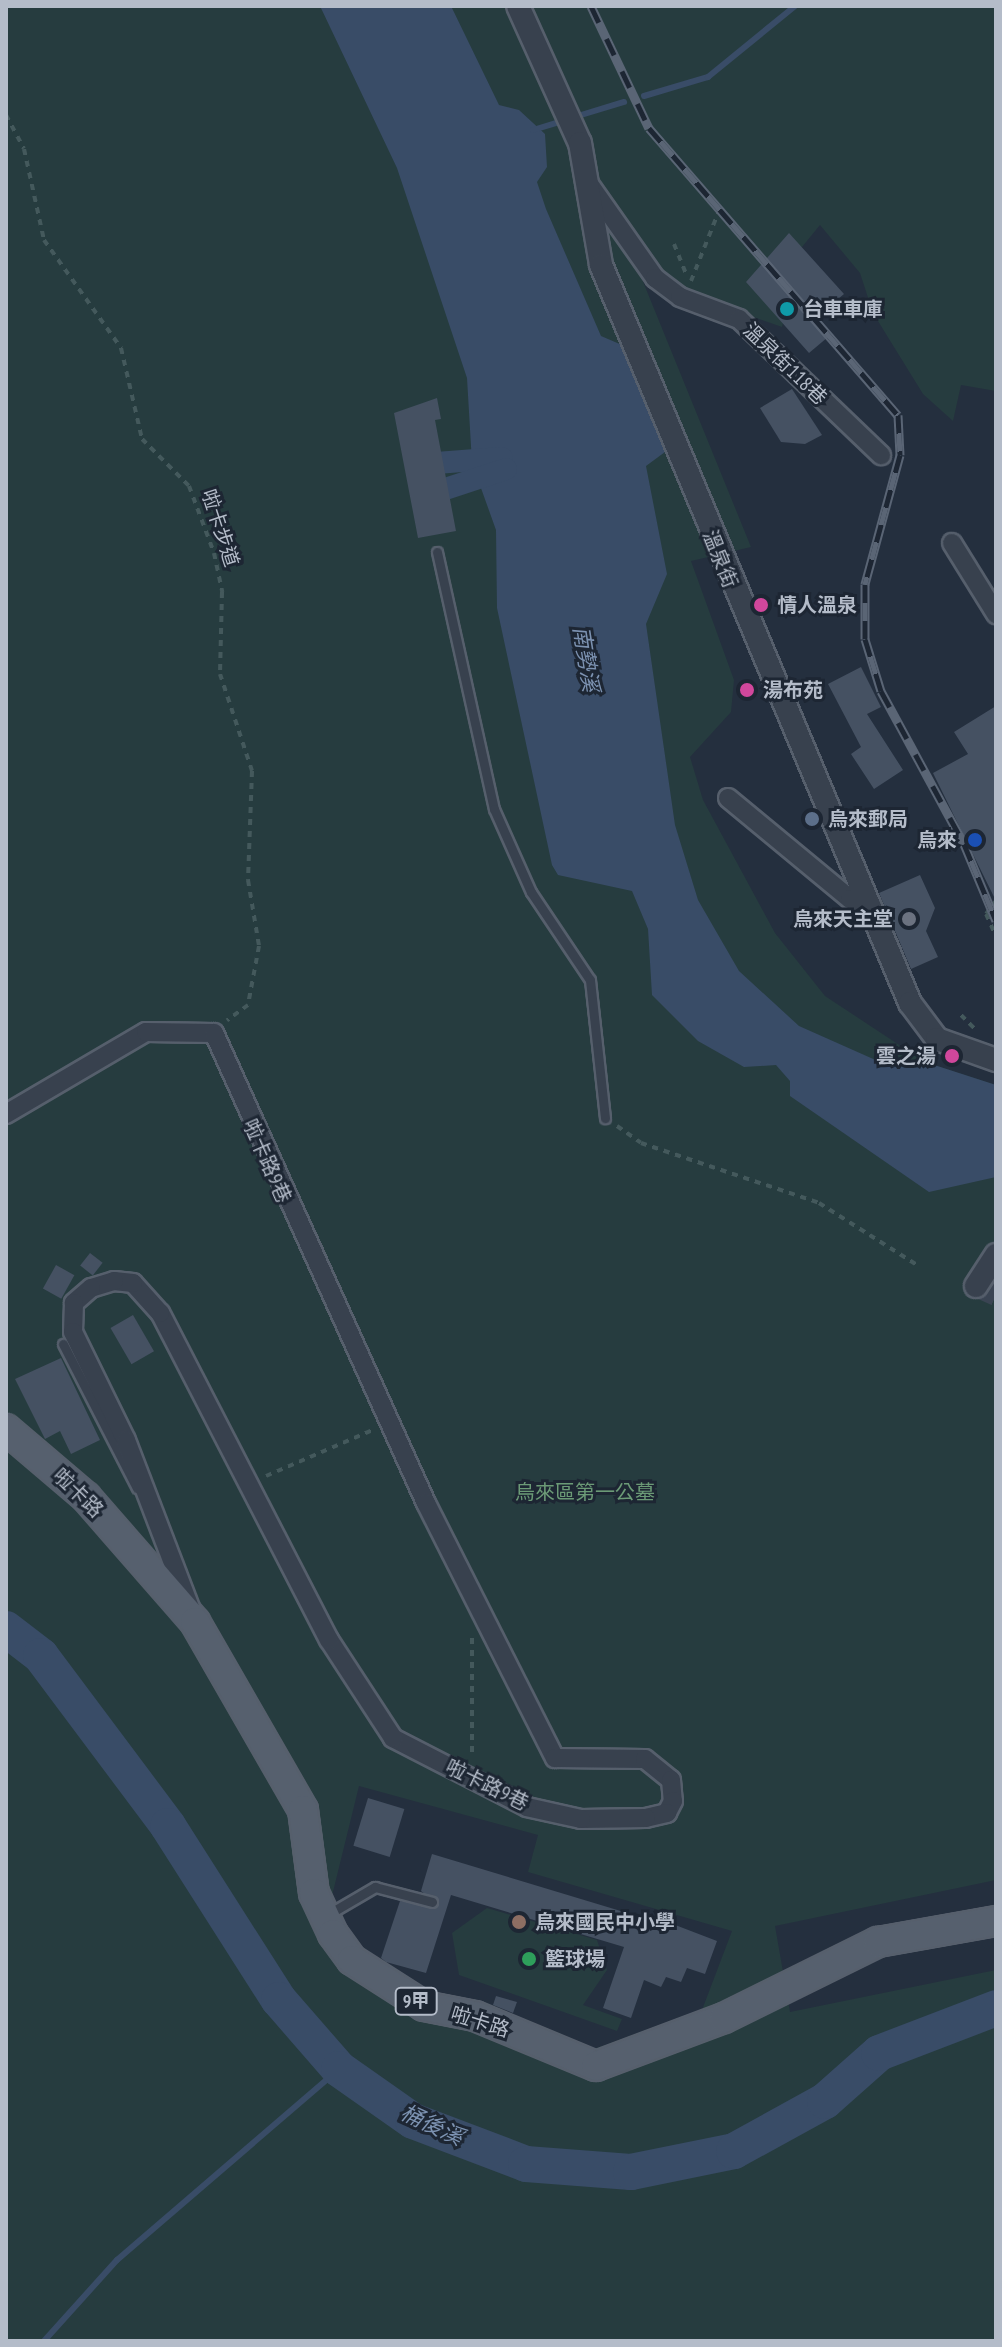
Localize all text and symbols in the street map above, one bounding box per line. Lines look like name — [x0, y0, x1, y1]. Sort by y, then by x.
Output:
place label: 台車車庫 — [803, 297, 883, 321]
marker: 台車車庫 — [778, 300, 796, 318]
street label: 溫泉街118巷 — [738, 318, 832, 410]
street label: 啦卡步道 — [196, 486, 244, 570]
street label: 溫泉街 — [698, 527, 742, 591]
place label: 情人溫泉 — [777, 593, 857, 617]
marker: 情人溫泉 — [752, 596, 770, 614]
water label: 南勢溪 — [568, 624, 604, 694]
place label: 湯布苑 — [763, 678, 823, 702]
marker: 湯布苑 — [738, 681, 756, 699]
place label: 烏來郵局 — [828, 807, 908, 831]
marker: 烏來郵局 — [803, 810, 821, 828]
place label: 烏來 — [917, 828, 957, 852]
marker: 烏來 — [964, 829, 986, 851]
place label: 烏來天主堂 — [793, 907, 893, 931]
marker: 烏來天主堂 — [900, 910, 918, 928]
place label: 雲之湯 — [876, 1044, 936, 1068]
marker: 雲之湯 — [943, 1047, 961, 1065]
street label: 啦卡路9巷 — [238, 1115, 296, 1207]
street label: 啦卡路 — [48, 1464, 108, 1522]
park label: 烏來區第一公墓 — [515, 1480, 655, 1504]
street label: 啦卡路9巷 — [442, 1755, 532, 1815]
place label: 烏來國民中小學 — [535, 1910, 675, 1934]
marker: 烏來國民中小學 — [510, 1913, 528, 1931]
place label: 籃球場 — [545, 1947, 605, 1971]
marker: 籃球場 — [520, 1950, 538, 1968]
road number: 9甲 — [394, 1987, 438, 2015]
street label: 啦卡路 — [448, 2002, 512, 2042]
water label: 桶後溪 — [397, 2099, 467, 2151]

